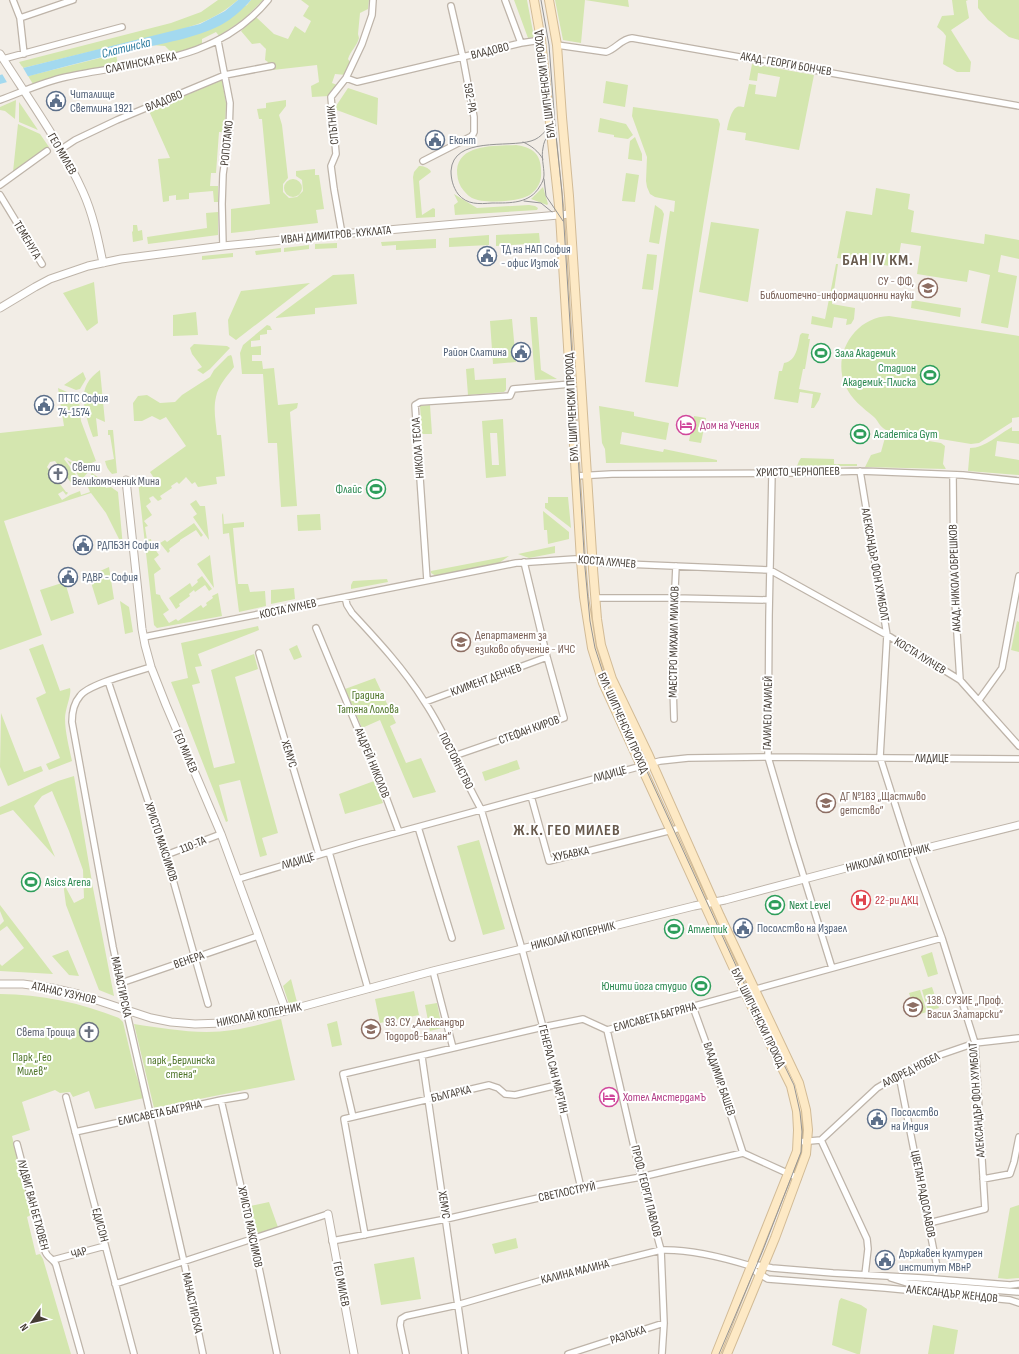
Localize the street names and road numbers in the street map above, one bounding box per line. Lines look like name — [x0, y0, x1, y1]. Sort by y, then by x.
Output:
street label: БУЛ. ШИПЧЕНСКИ ПРОХОД — [531, 29, 559, 139]
street label: ВЛАДОВО — [469, 39, 511, 63]
street label: АКАД. ГЕОРГИ БОНЧЕВ — [738, 48, 833, 79]
street label: СЛАТИНСКА РЕКА — [104, 49, 179, 77]
street label: 592-РА — [460, 82, 480, 115]
street label: ВЛАДОВО — [143, 87, 185, 115]
street label: СПЪТНИК — [323, 104, 343, 146]
street label: РОПОТАМО — [217, 120, 237, 166]
street label: ГЕО МИЛЕВ — [44, 131, 80, 177]
street label: ТЕМЕНУГА — [10, 218, 45, 263]
street label: ИВАН ДИМИТРОВ-КУКЛАТА — [280, 223, 393, 247]
street label: БУЛ. ШИПЧЕНСКИ ПРОХОД — [562, 352, 582, 462]
street label: НИКОЛА ТЕСЛА — [408, 416, 428, 479]
street label: ХРИСТО ЧЕРНОПЕЕВ — [755, 464, 840, 480]
street label: АЛЕКСАНДЪР ФОН ХУМБОЛТ — [857, 506, 892, 623]
street label: АКАД. НИКОЛА ОБРЕШКОВ — [946, 524, 964, 633]
street label: КОСТА ЛУЛЧЕВ — [577, 552, 637, 572]
street label: МАЕСТРО МИХАИЛ МИЛКОВ — [666, 586, 682, 698]
street label: КОСТА ЛУЛЧЕВ — [258, 596, 318, 622]
street label: КОСТА ЛУЛЧЕВ — [891, 634, 949, 678]
street label: КЛИМЕНТ ДЕНЧЕВ — [448, 660, 524, 700]
street label: БУЛ. ШИПЧЕНСКИ ПРОХОД — [594, 670, 652, 776]
street label: ГАЛИЛЕО ГАЛИЛЕЙ — [760, 676, 776, 750]
street label: СТЕФАН КИРОВ — [496, 712, 562, 748]
street label: АНДРЕЙ НИКОЛОВ — [351, 725, 393, 800]
street label: ГЕО МИЛЕВ — [169, 727, 201, 775]
street label: ПОСТОЯНСТВО — [435, 730, 477, 792]
street label: ХЕМУС — [277, 738, 300, 770]
street label: ЛИДИЦЕ — [914, 751, 949, 766]
street label: ЛИДИЦЕ — [591, 762, 628, 786]
street label: ХРИСТО МАКСИМОВ — [141, 800, 181, 883]
street label: 110-ТА — [178, 833, 209, 857]
street label: НИКОЛАЙ КОПЕРНИК — [844, 840, 932, 876]
street label: ХУБАВКА — [551, 843, 591, 865]
street label: ЛИДИЦЕ — [279, 849, 316, 873]
street label: НИКОЛАЙ КОПЕРНИК — [529, 918, 617, 954]
street label: ВЕНЕРА — [172, 948, 207, 972]
street label: МАНАСТИРСКА — [107, 955, 135, 1020]
street label: БУЛ. ШИПЧЕНСКИ ПРОХОД — [727, 966, 789, 1070]
street label: АТАНАС УЗУНОВ — [29, 978, 98, 1008]
street label: НИКОЛАЙ КОПЕРНИК — [215, 999, 303, 1031]
street label: ЕЛИСАВЕТА БАГРЯНА — [612, 999, 699, 1035]
street label: ГЕНЕРАЛ САН МАРТИН — [535, 1023, 571, 1115]
street label: ВЛАДИМИР БАШЕВ — [699, 1040, 739, 1118]
street label: АЛЕКСАНДЪР ФОН ХУМБОЛТ — [965, 1042, 989, 1159]
street label: АЛФРЕД НОБЕЛ — [879, 1049, 943, 1091]
street label: БЪЛГАРКА — [429, 1082, 473, 1106]
street label: ЕЛИСАВЕТА БАГРЯНА — [117, 1097, 204, 1129]
street label: ПРОФ. ГЕОРГИ ПАВЛОВ — [627, 1144, 665, 1238]
street label: ЦВЕТАН РАДОСЛАВОВ — [907, 1149, 939, 1239]
street label: ЛУДВИГ ВАН БЕТХОВЕН — [13, 1157, 52, 1252]
street label: СВЕТЛОСТРУЙ — [537, 1179, 597, 1205]
street label: ХРИСТО МАКСИМОВ — [234, 1184, 266, 1269]
street label: ХЕМУС — [434, 1189, 453, 1220]
street label: ЕДИСОН — [88, 1206, 112, 1244]
street label: ЧАР — [69, 1244, 89, 1262]
street label: КАЛИНА МАЛИНА — [539, 1256, 612, 1288]
street label: ГЕО МИЛЕВ — [329, 1260, 353, 1308]
street label: МАНАСТИРСКА — [178, 1271, 206, 1336]
street label: АЛЕКСАНДЪР ЖЕНДОВ — [905, 1282, 998, 1306]
street label: РАЗЛЪКА — [608, 1322, 649, 1348]

